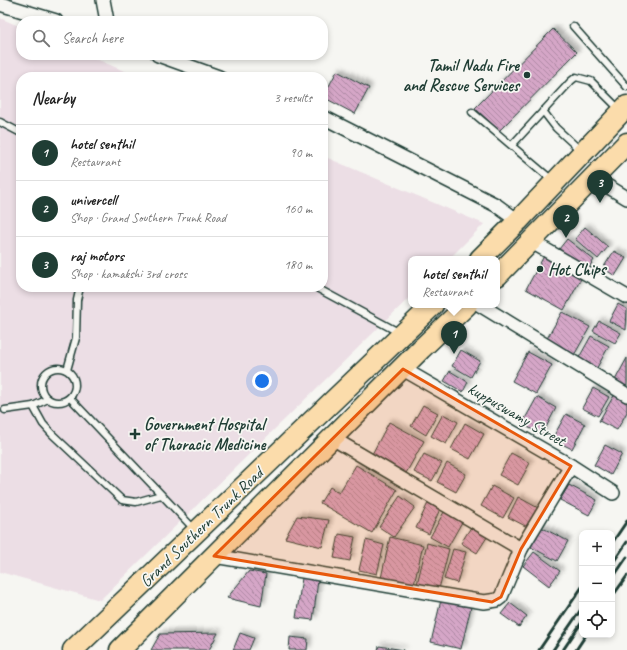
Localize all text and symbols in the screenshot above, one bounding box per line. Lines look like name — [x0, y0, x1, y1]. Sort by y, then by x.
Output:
search box — [16, 16, 328, 60]
icon: search — [30, 27, 52, 49]
text: Search here — [62, 29, 123, 48]
place label: Tamil Nadu Fire and Rescue Services — [403, 55, 521, 96]
marker: Tamil Nadu Fire and Rescue Services — [522, 70, 532, 80]
text: Nearby — [32, 88, 75, 109]
text: 3 results — [274, 90, 312, 106]
text: hotel senthil — [70, 135, 134, 154]
text: 1 — [42, 145, 48, 161]
text: 90 m — [290, 145, 312, 161]
text: Restaurant — [70, 154, 120, 170]
pin: 3 — [587, 170, 613, 203]
text: univercell — [70, 191, 117, 210]
text: 2 — [42, 201, 48, 217]
text: 160 m — [284, 201, 312, 217]
pin: 2 — [553, 205, 579, 238]
text: Shop · Grand Southern Trunk Road — [70, 210, 226, 226]
text: raj motors — [70, 247, 124, 266]
popup — [408, 256, 500, 308]
text: 3 — [42, 257, 48, 273]
text: 180 m — [284, 257, 312, 273]
place label: Hot Chips — [548, 259, 608, 280]
marker: Hot Chips — [535, 264, 545, 274]
text: hotel senthil — [422, 265, 486, 284]
text: Shop · kamakshi 3rd cross — [70, 266, 187, 282]
text: Restaurant — [422, 284, 473, 300]
pin: 1 — [441, 321, 467, 354]
your location — [252, 371, 272, 391]
street label: kuppuswamy Street — [464, 378, 571, 452]
place label: Government Hospital of Thoracic Medicine — [144, 414, 268, 455]
marker: Government Hospital of Thoracic Medicine — [129, 428, 141, 440]
street label: Grand Southern Trunk Road — [135, 461, 270, 592]
map controls — [579, 530, 615, 638]
button: + — [579, 530, 615, 566]
button: − — [579, 566, 615, 602]
button: locate — [579, 602, 615, 638]

